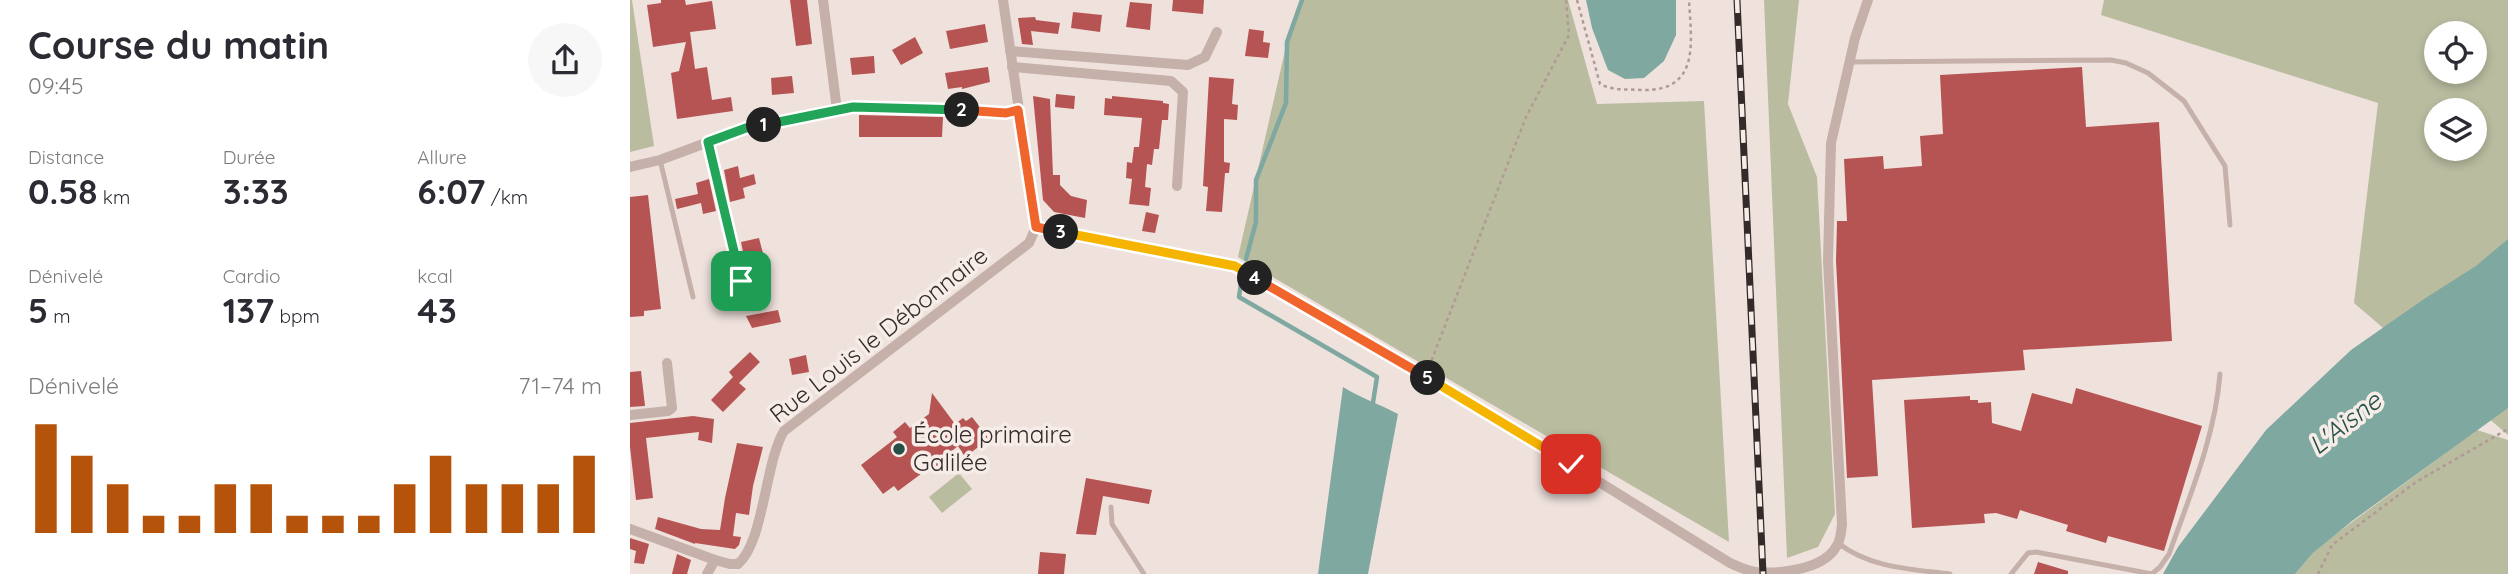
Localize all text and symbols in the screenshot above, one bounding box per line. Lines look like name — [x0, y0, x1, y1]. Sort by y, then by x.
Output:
text: Course du matin — [28, 21, 329, 69]
map controls — [2424, 21, 2487, 161]
button: locate — [2424, 21, 2487, 84]
button: share — [528, 23, 602, 97]
text: 09:45 — [28, 71, 84, 100]
pin: 2 — [944, 92, 980, 128]
text: 2 — [956, 97, 967, 121]
button: layers — [2424, 98, 2487, 161]
pin: 1 — [746, 108, 782, 142]
text: 1 — [760, 112, 767, 136]
text: Distance — [28, 145, 104, 169]
text: Durée — [223, 145, 276, 169]
text: Allure — [417, 145, 467, 169]
text: 0.58 — [28, 169, 98, 213]
text: 3:33 — [223, 169, 289, 213]
text: 6:07 — [417, 169, 486, 213]
text: km — [98, 185, 130, 209]
text: /km — [486, 185, 528, 209]
pin: 3 — [1044, 215, 1078, 250]
text: 3 — [1055, 219, 1066, 243]
street label: Rue Louis le Débonnaire — [763, 240, 993, 429]
pin — [711, 251, 771, 311]
pin: 4 — [1238, 260, 1272, 296]
icon: arrive — [722, 262, 760, 300]
text: Dénivelé — [28, 264, 103, 288]
text: Cardio — [223, 264, 281, 288]
text: kcal — [417, 264, 453, 288]
text: 4 — [1249, 265, 1260, 289]
text: 5 — [28, 288, 48, 332]
text: 137 — [223, 288, 274, 332]
text: 43 — [417, 288, 457, 332]
text: m — [48, 304, 71, 328]
text: bpm — [274, 304, 320, 328]
pin: 5 — [1410, 360, 1446, 396]
text: 5 — [1422, 365, 1433, 389]
text: Dénivelé — [28, 371, 119, 400]
text: 71–74 m — [519, 371, 602, 400]
water label: L'Aisne — [2302, 383, 2389, 461]
place label: École primaire Galilée — [913, 419, 1072, 477]
pin — [1541, 434, 1601, 494]
marker: École primaire Galilée — [891, 441, 907, 457]
icon: check — [1552, 445, 1590, 483]

